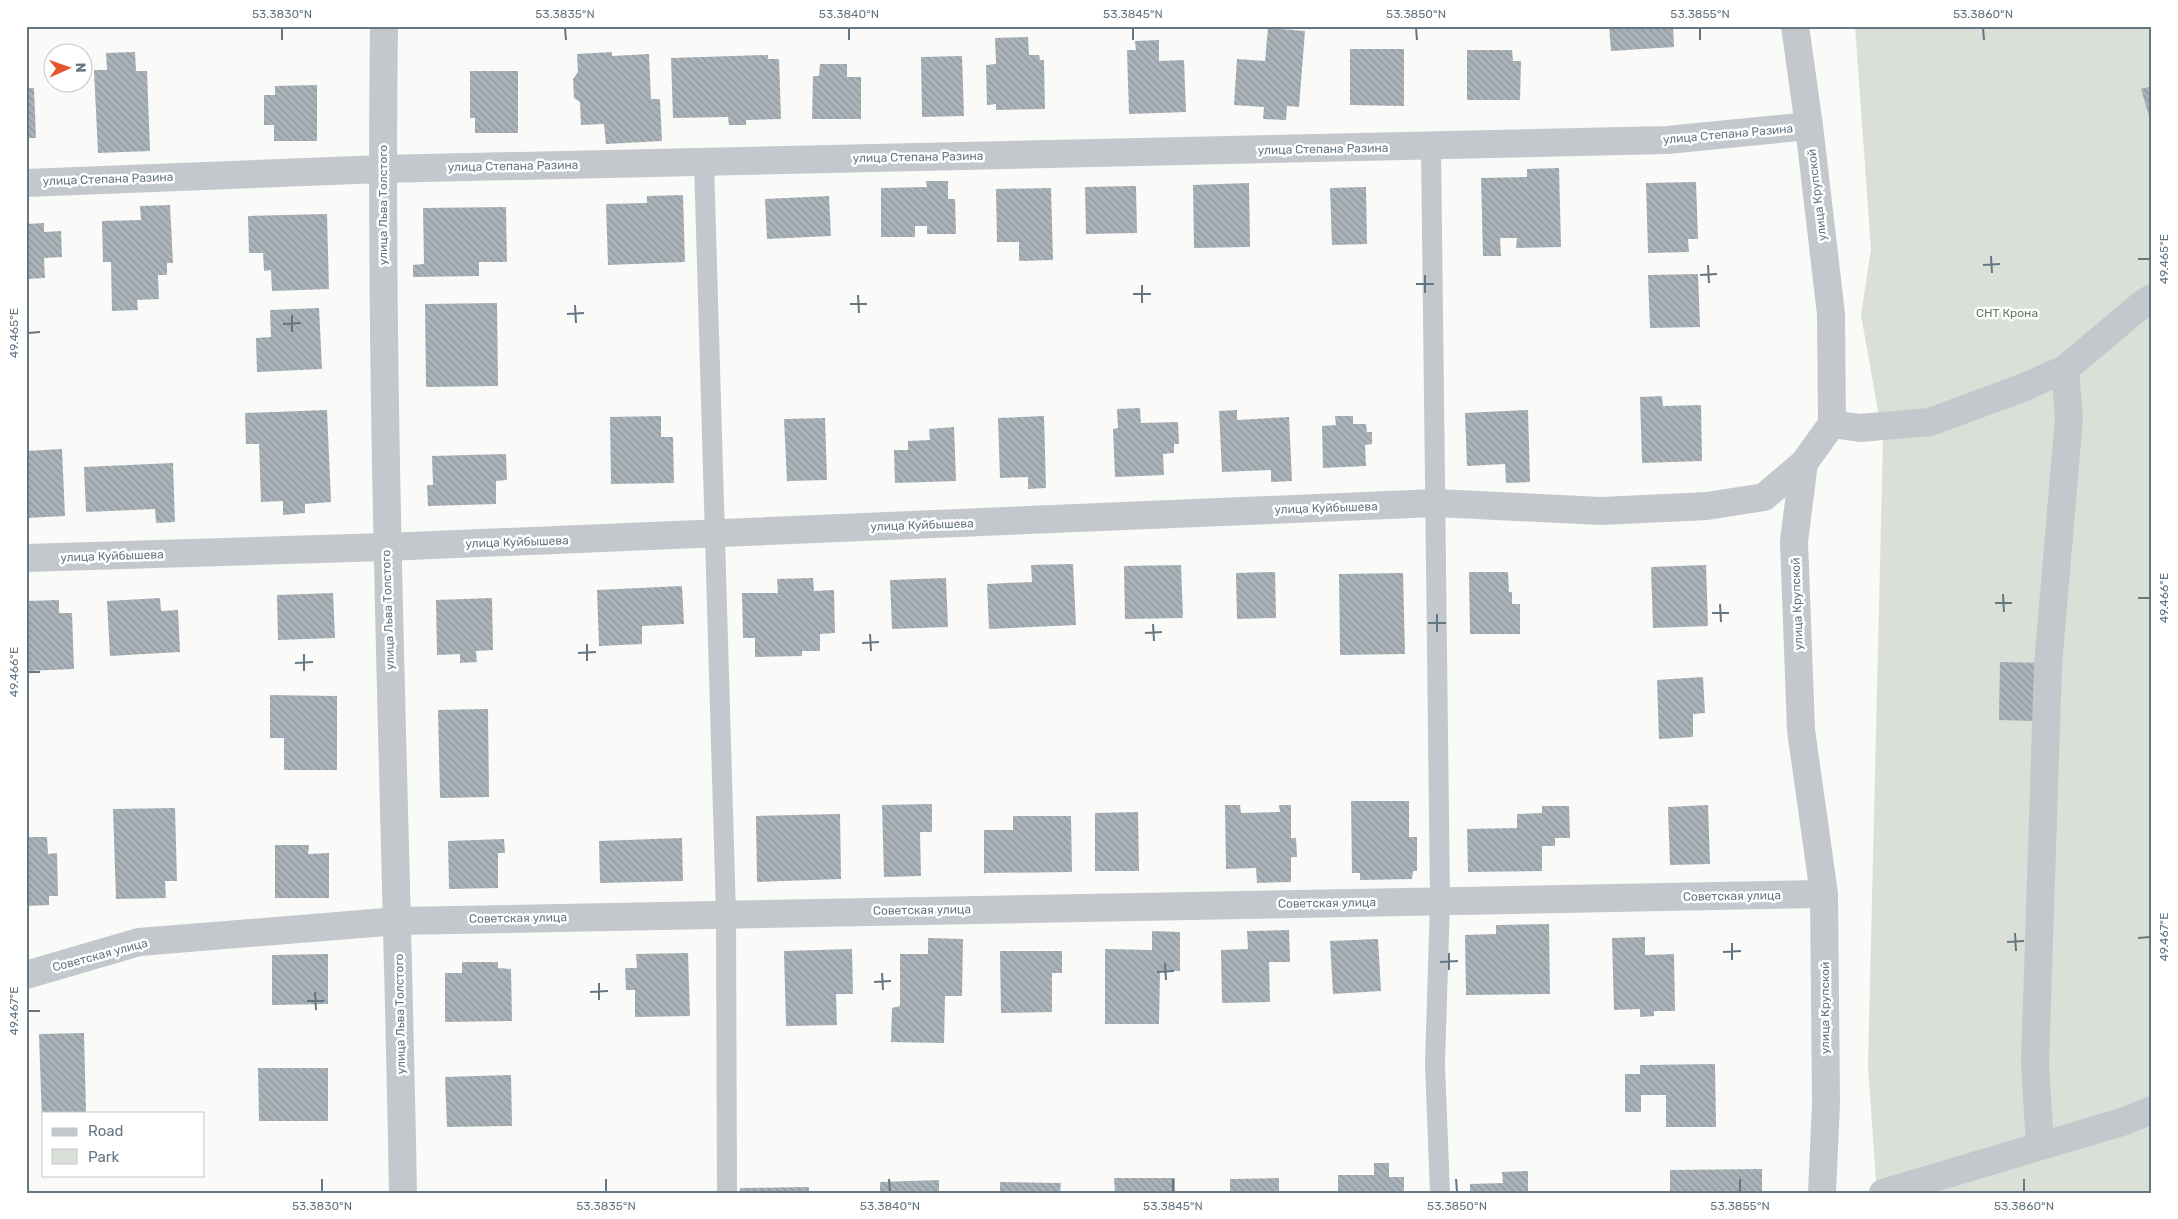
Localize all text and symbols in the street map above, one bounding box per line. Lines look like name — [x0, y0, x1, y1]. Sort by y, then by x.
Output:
text: 53.3830°N — [252, 7, 312, 21]
text: 53.3835°N — [535, 7, 595, 21]
text: 53.3840°N — [819, 7, 879, 21]
text: 53.3845°N — [1103, 7, 1163, 21]
text: 53.3850°N — [1386, 7, 1446, 21]
text: 53.3855°N — [1670, 7, 1730, 21]
text: 53.3860°N — [1953, 7, 2013, 21]
north arrow — [42, 42, 92, 92]
text: N — [72, 62, 89, 73]
street label: улица Степана Разина — [1662, 121, 1794, 147]
street label: улица Степана Разина — [1258, 141, 1388, 157]
street label: улица Льва Толстого — [376, 145, 390, 265]
street label: улица Крупской — [1804, 148, 1830, 242]
street label: улица Степана Разина — [853, 149, 983, 165]
street label: улица Степана Разина — [448, 158, 578, 174]
street label: улица Степана Разина — [42, 170, 174, 188]
text: 49.465°E — [2157, 234, 2171, 284]
park label: СНТ Крона — [1976, 306, 2038, 320]
text: 49.465°E — [7, 308, 21, 358]
street label: улица Куйбышева — [1274, 499, 1378, 517]
street label: улица Куйбышева — [870, 516, 974, 534]
street label: улица Куйбышева — [465, 533, 569, 551]
street label: улица Куйбышева — [60, 547, 164, 565]
street label: улица Льва Толстого — [379, 549, 397, 670]
street label: улица Крупской — [1788, 557, 1806, 651]
text: 49.466°E — [2157, 573, 2171, 623]
text: 49.466°E — [7, 647, 21, 697]
street label: Советская улица — [1683, 888, 1781, 904]
street label: Советская улица — [1278, 895, 1376, 911]
street label: Советская улица — [873, 902, 971, 918]
street label: Советская улица — [469, 910, 567, 926]
text: 49.467°E — [2157, 913, 2171, 961]
street label: Советская улица — [51, 936, 149, 974]
street label: улица Льва Толстого — [392, 954, 408, 1074]
street label: улица Крупской — [1818, 962, 1832, 1054]
text: 49.467°E — [7, 987, 21, 1035]
legend — [42, 1112, 205, 1176]
text: Road — [88, 1122, 124, 1140]
text: Park — [88, 1148, 119, 1166]
text: 53.3830°N — [292, 1199, 352, 1213]
text: 53.3835°N — [576, 1199, 636, 1213]
text: 53.3840°N — [860, 1199, 920, 1213]
text: 53.3845°N — [1143, 1199, 1203, 1213]
text: 53.3850°N — [1427, 1199, 1487, 1213]
text: 53.3855°N — [1710, 1199, 1770, 1213]
text: 53.3860°N — [1994, 1199, 2054, 1213]

